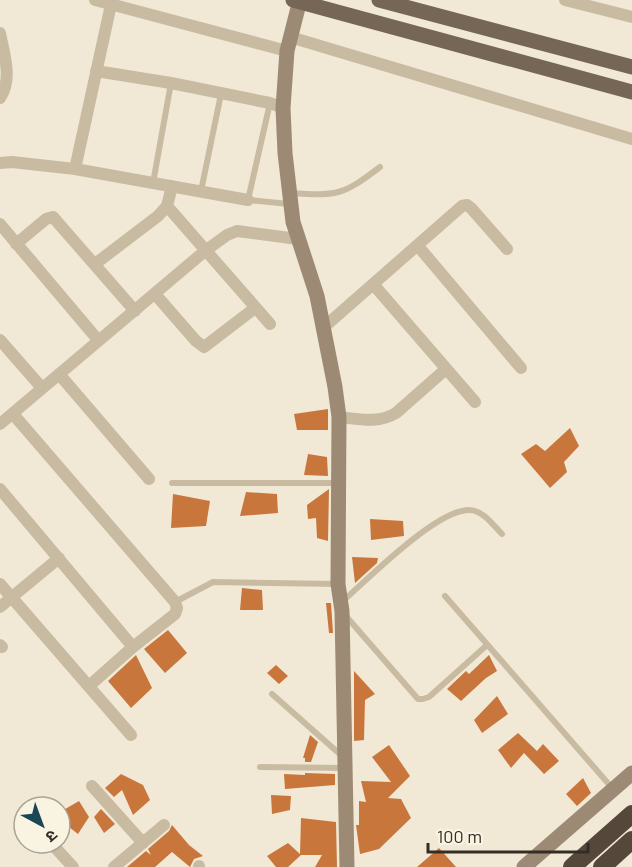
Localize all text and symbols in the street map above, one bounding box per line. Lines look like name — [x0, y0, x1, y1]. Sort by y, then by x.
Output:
north arrow — [12, 795, 72, 855]
scale bar — [428, 816, 588, 854]
text: 100 m — [437, 825, 482, 847]
text: उ — [42, 826, 62, 847]

